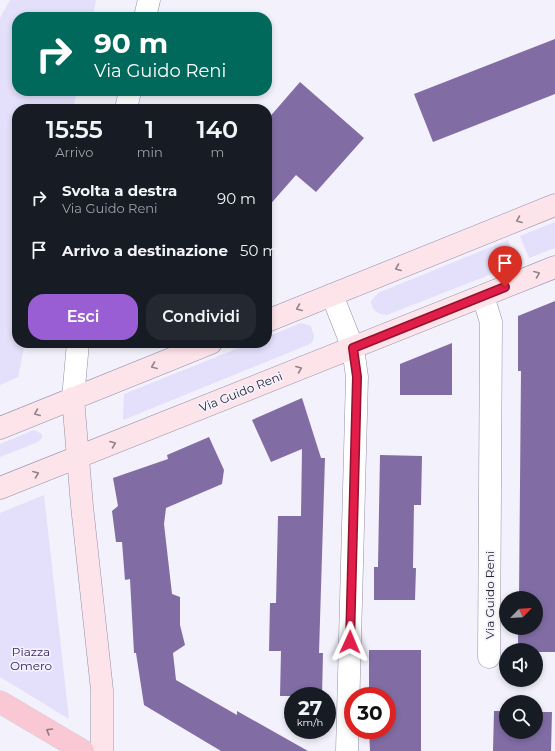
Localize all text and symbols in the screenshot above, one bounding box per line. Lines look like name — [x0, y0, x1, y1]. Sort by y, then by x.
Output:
text: 90 m — [94, 26, 168, 60]
icon: right — [28, 28, 80, 80]
text: Via Guido Reni — [94, 60, 226, 82]
text: 15:55 — [46, 115, 103, 144]
text: 1 — [145, 115, 154, 144]
text: 140 — [197, 115, 238, 144]
text: Arrivo — [55, 144, 93, 160]
text: min — [137, 144, 163, 160]
text: m — [210, 144, 224, 160]
text: Svolta a destra — [62, 181, 177, 200]
icon: right — [28, 187, 50, 209]
text: 90 m — [217, 189, 256, 208]
text: Via Guido Reni — [62, 200, 158, 216]
one-way arrow — [515, 215, 522, 223]
icon: arrive — [28, 239, 50, 261]
text: Arrivo a destinazione — [62, 241, 228, 260]
text: 50 m — [240, 241, 278, 260]
pin — [488, 246, 522, 287]
icon: arrive — [494, 252, 516, 274]
one-way arrow — [395, 263, 403, 271]
one-way arrow — [532, 271, 540, 279]
button: Esci — [28, 294, 138, 340]
button: Condividi — [146, 294, 256, 340]
one-way arrow — [296, 303, 303, 311]
one-way arrow — [151, 361, 158, 369]
one-way arrow — [296, 366, 303, 374]
street label: Via Guido Reni — [197, 368, 285, 415]
one-way arrow — [33, 408, 40, 416]
one-way arrow — [110, 440, 117, 448]
one-way arrow — [33, 471, 40, 479]
street label: Via Guido Reni — [482, 551, 497, 639]
north arrow — [499, 591, 543, 635]
map controls — [499, 591, 543, 739]
position arrow — [329, 621, 371, 663]
button: sound — [499, 643, 543, 687]
park label: Piazza Omero — [10, 644, 52, 673]
speed limit sign: 30 — [344, 687, 396, 739]
button: search — [499, 695, 543, 739]
text: 27 — [298, 696, 322, 720]
text: km/h — [297, 716, 323, 729]
one-way arrow — [46, 729, 53, 736]

